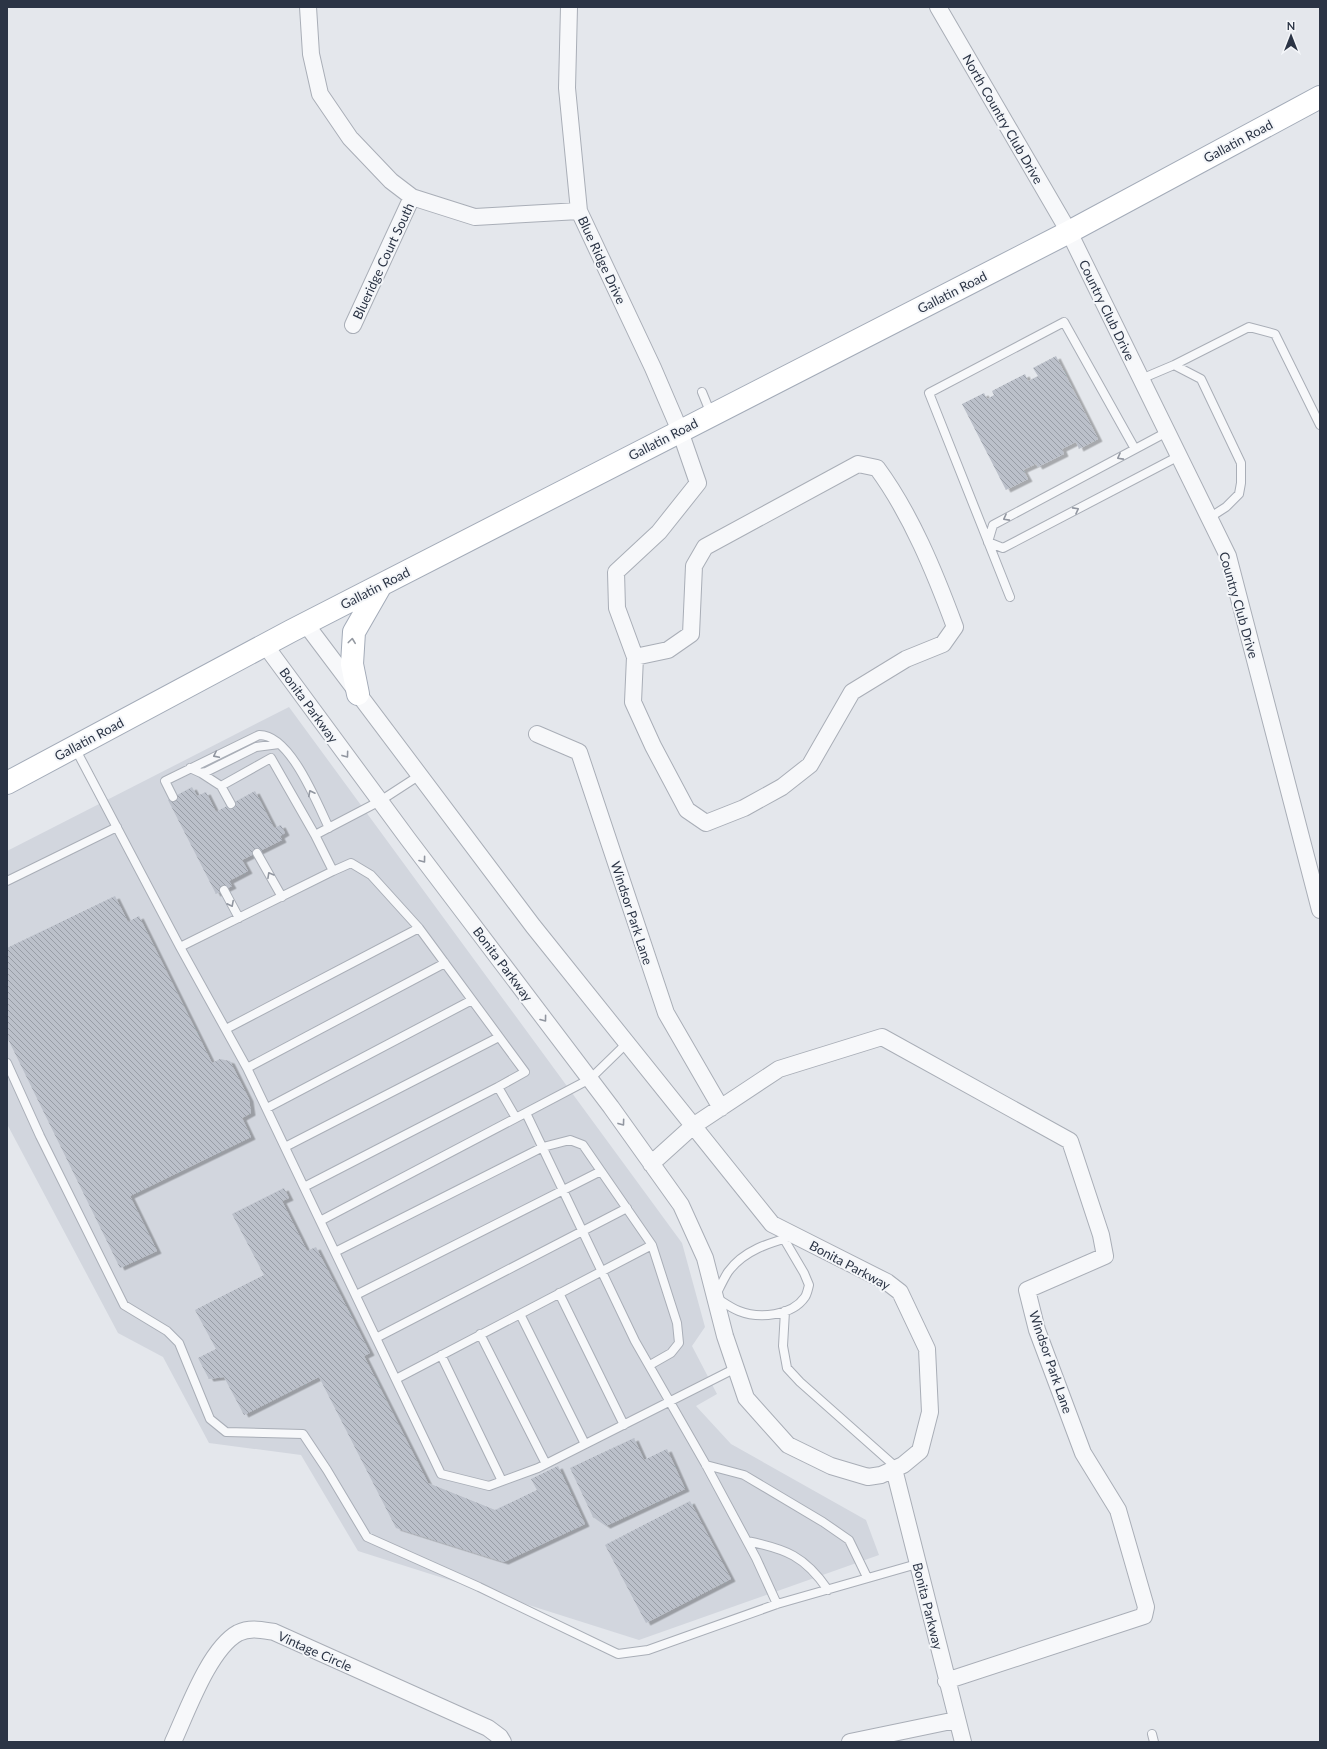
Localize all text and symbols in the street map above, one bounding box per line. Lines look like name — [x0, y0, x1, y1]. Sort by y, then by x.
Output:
north arrow — [1271, 16, 1311, 56]
text: N — [1287, 19, 1295, 32]
street label: North Country Club Drive — [959, 51, 1047, 187]
street label: Gallatin Road — [1201, 116, 1275, 166]
street label: Blueridge Court South — [349, 200, 417, 322]
street label: Blue Ridge Drive — [575, 214, 629, 307]
street label: Country Club Drive — [1076, 257, 1138, 363]
street label: Gallatin Road — [915, 268, 989, 316]
street label: Gallatin Road — [626, 415, 700, 463]
one-way arrow — [1117, 453, 1125, 460]
one-way arrow — [1072, 507, 1079, 515]
one-way arrow — [1002, 514, 1010, 521]
street label: Country Club Drive — [1216, 550, 1262, 660]
street label: Gallatin Road — [338, 564, 412, 612]
one-way arrow — [348, 638, 357, 644]
street label: Bonita Parkway — [276, 664, 342, 746]
street label: Gallatin Road — [52, 714, 126, 764]
one-way arrow — [213, 750, 221, 758]
one-way arrow — [341, 751, 348, 758]
one-way arrow — [309, 790, 316, 797]
one-way arrow — [418, 855, 425, 862]
street label: Windsor Park Lane — [608, 859, 656, 967]
one-way arrow — [267, 872, 274, 879]
one-way arrow — [226, 900, 234, 907]
street label: Bonita Parkway — [470, 924, 536, 1005]
one-way arrow — [539, 1015, 546, 1022]
one-way arrow — [617, 1119, 625, 1126]
street label: Bonita Parkway — [807, 1237, 893, 1293]
street label: Windsor Park Lane — [1026, 1308, 1076, 1416]
street label: Bonita Parkway — [909, 1561, 947, 1651]
street label: Vintage Circle — [275, 1628, 355, 1675]

